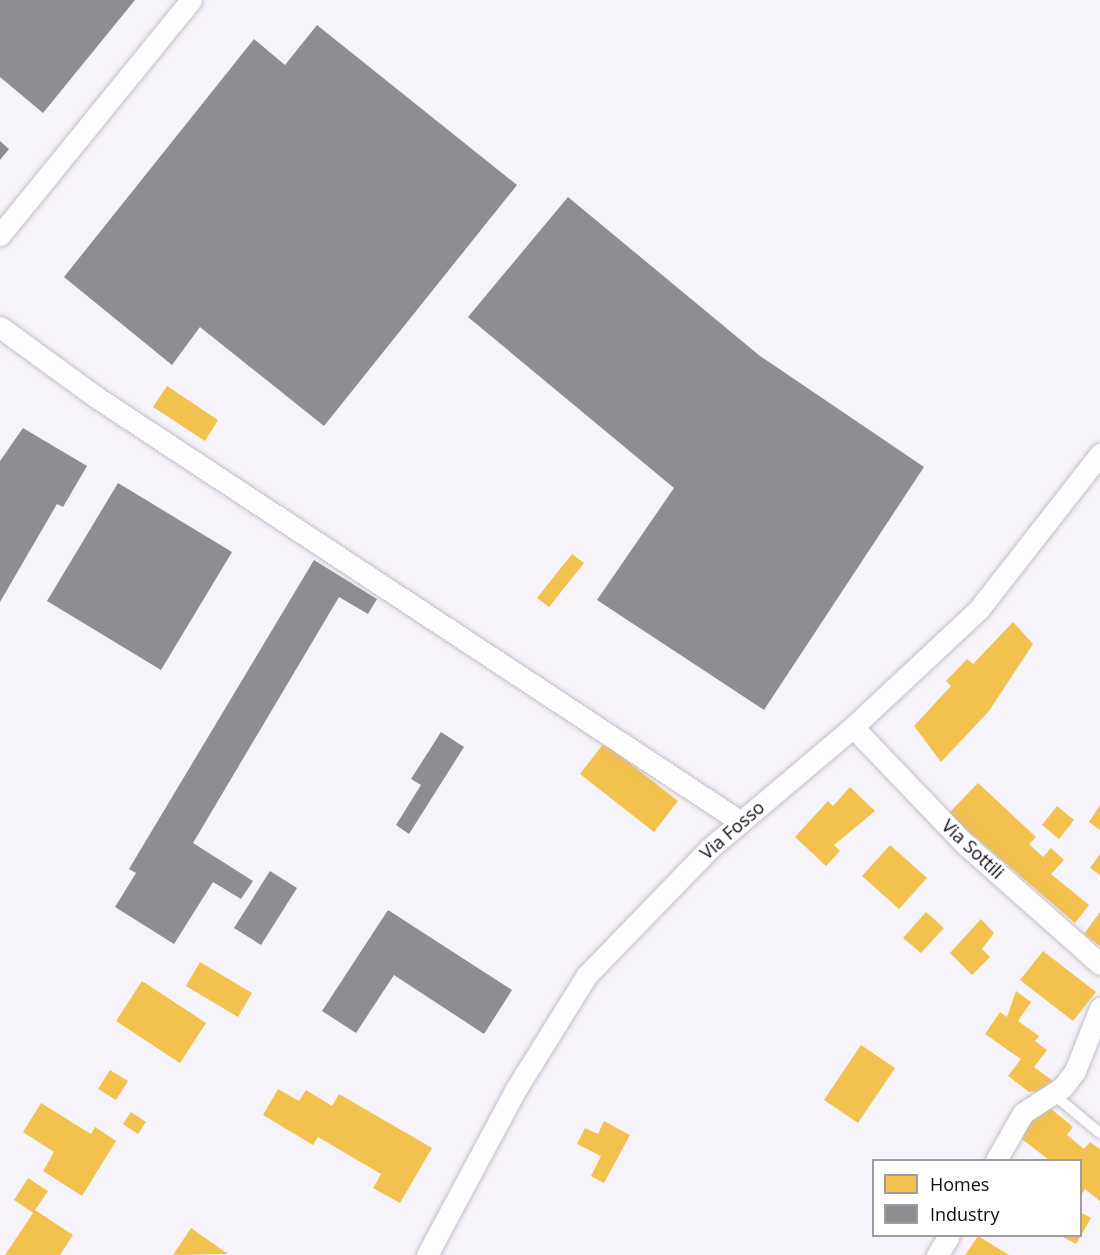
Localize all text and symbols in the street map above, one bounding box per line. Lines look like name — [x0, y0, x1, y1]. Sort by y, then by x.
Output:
street label: Via Fosso — [695, 796, 769, 864]
street label: Via Sottili — [937, 815, 1009, 883]
legend — [872, 1159, 1082, 1237]
text: Homes — [930, 1172, 989, 1196]
text: Industry — [930, 1202, 1000, 1226]

